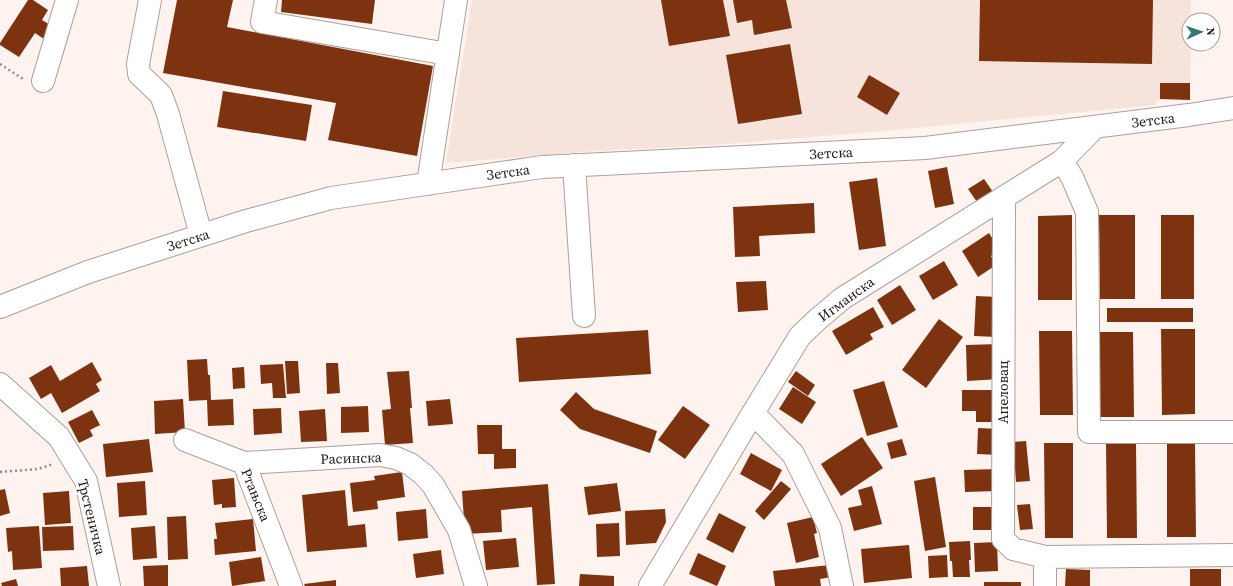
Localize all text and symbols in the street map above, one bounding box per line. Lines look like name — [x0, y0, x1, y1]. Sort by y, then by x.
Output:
north arrow — [1181, 12, 1221, 52]
text: N — [1203, 27, 1218, 36]
street label: Зетска — [1130, 107, 1177, 133]
street label: Зетска — [809, 142, 854, 164]
street label: Зетска — [485, 159, 532, 185]
street label: Зетска — [164, 223, 213, 256]
street label: Игманска — [814, 271, 879, 326]
street label: Апеловац — [993, 360, 1013, 424]
street label: Расинска — [320, 447, 383, 469]
street label: Ртањска — [236, 465, 276, 525]
street label: Трстеничка — [73, 477, 111, 558]

